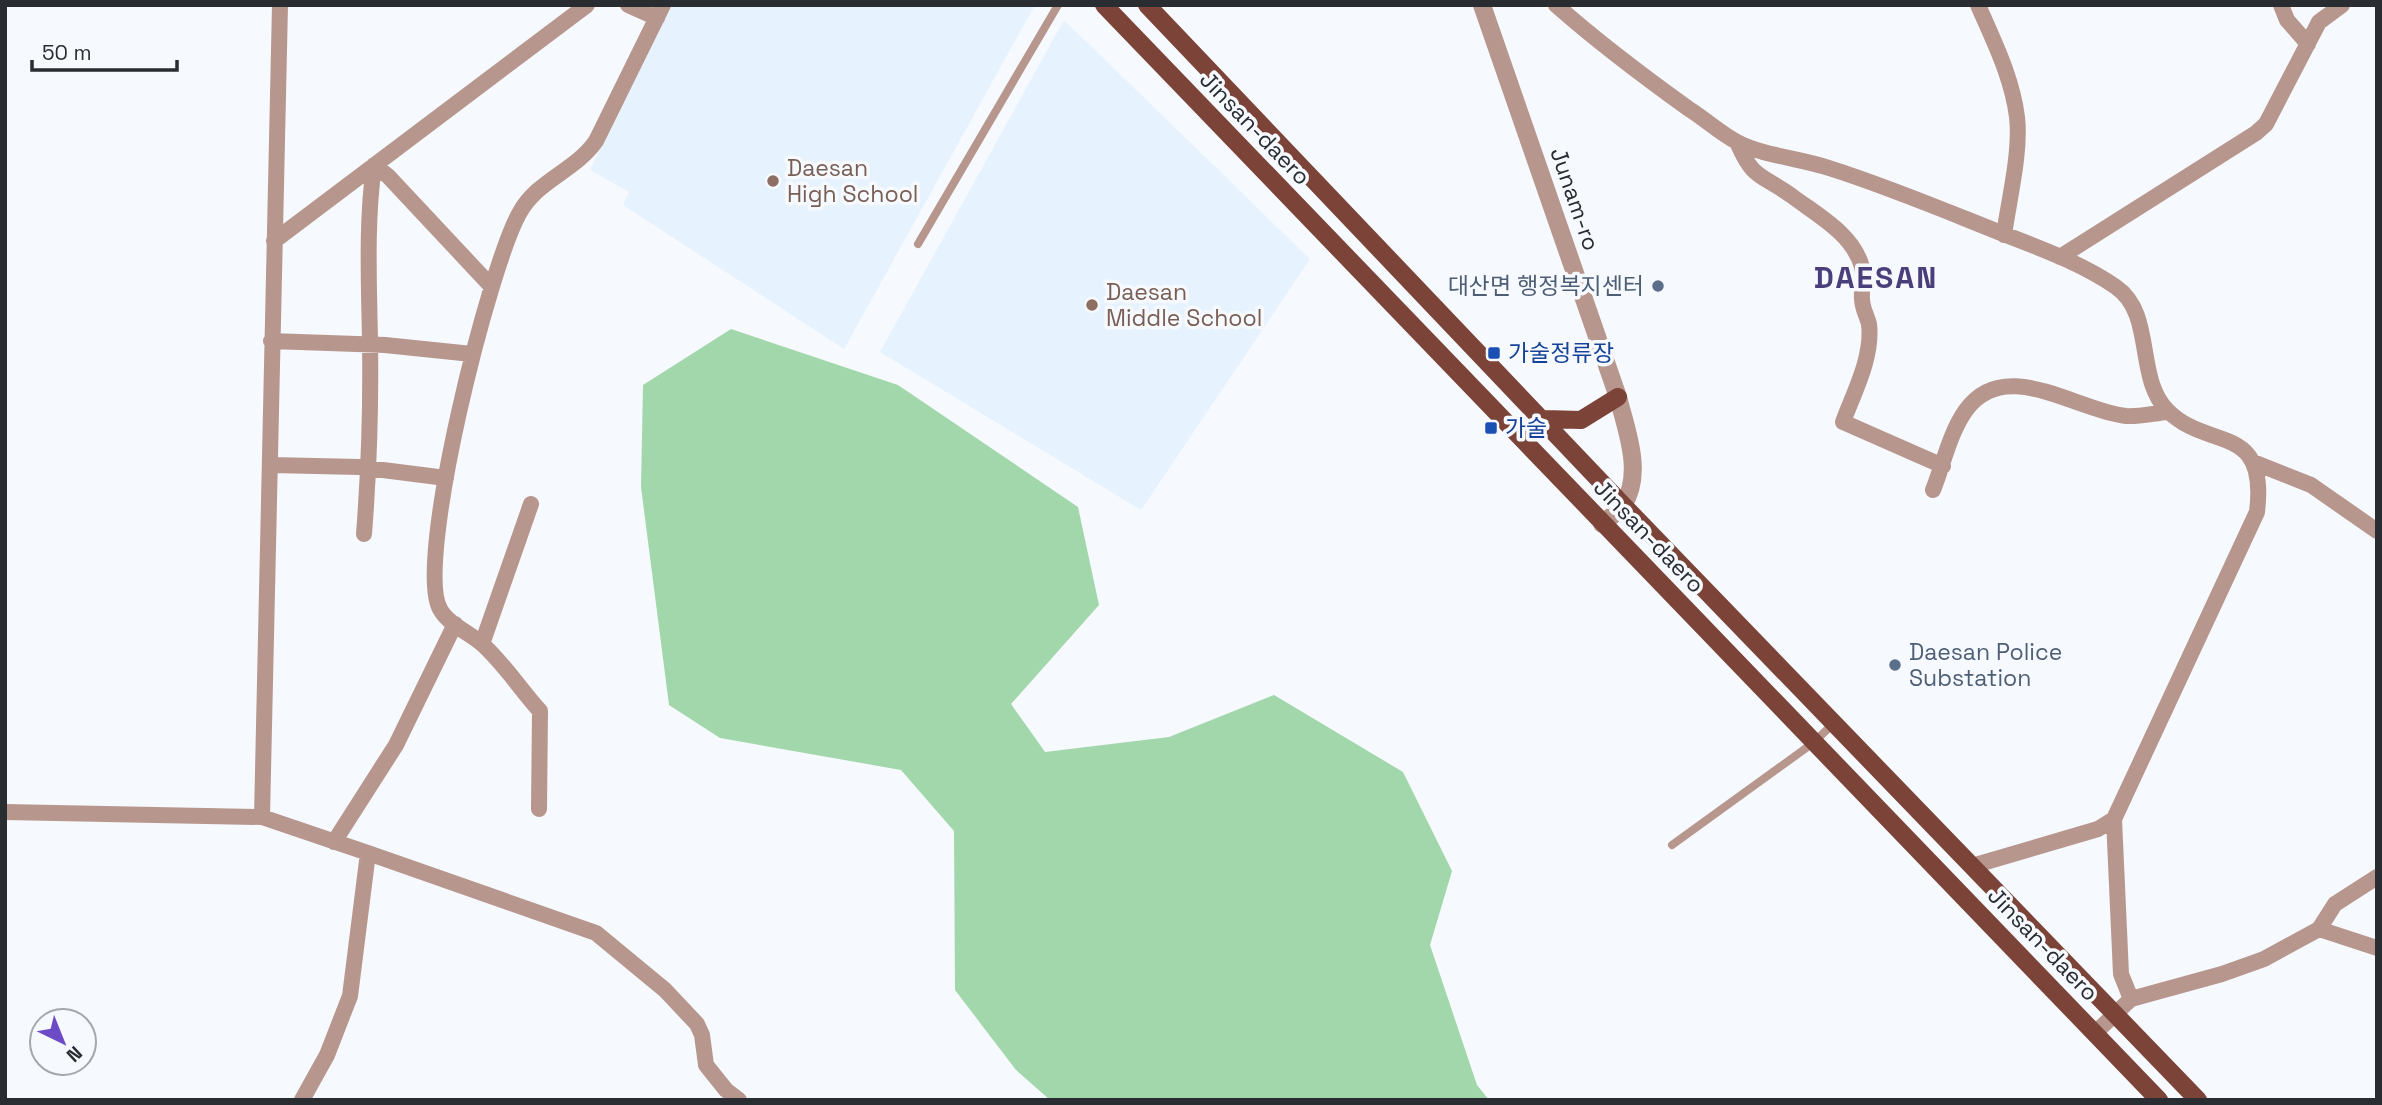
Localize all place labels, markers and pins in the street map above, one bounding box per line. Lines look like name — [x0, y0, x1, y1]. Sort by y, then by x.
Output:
place label: Daesan High School — [787, 153, 919, 209]
marker: Daesan High School — [765, 173, 781, 189]
place label: 대산면 행정복지센터 — [1448, 271, 1644, 301]
place label: Daesan Middle School — [1106, 277, 1262, 333]
marker: 대산면 행정복지센터 — [1650, 278, 1666, 294]
marker: Daesan Middle School — [1084, 297, 1100, 313]
place label: 가술정류장 — [1508, 338, 1614, 368]
marker: 가술정류장 — [1486, 345, 1502, 361]
place label: 가술 — [1505, 413, 1547, 443]
marker: 가술 — [1483, 420, 1499, 436]
place label: Daesan Police Substation — [1909, 637, 2062, 693]
marker: Daesan Police Substation — [1887, 657, 1903, 673]

